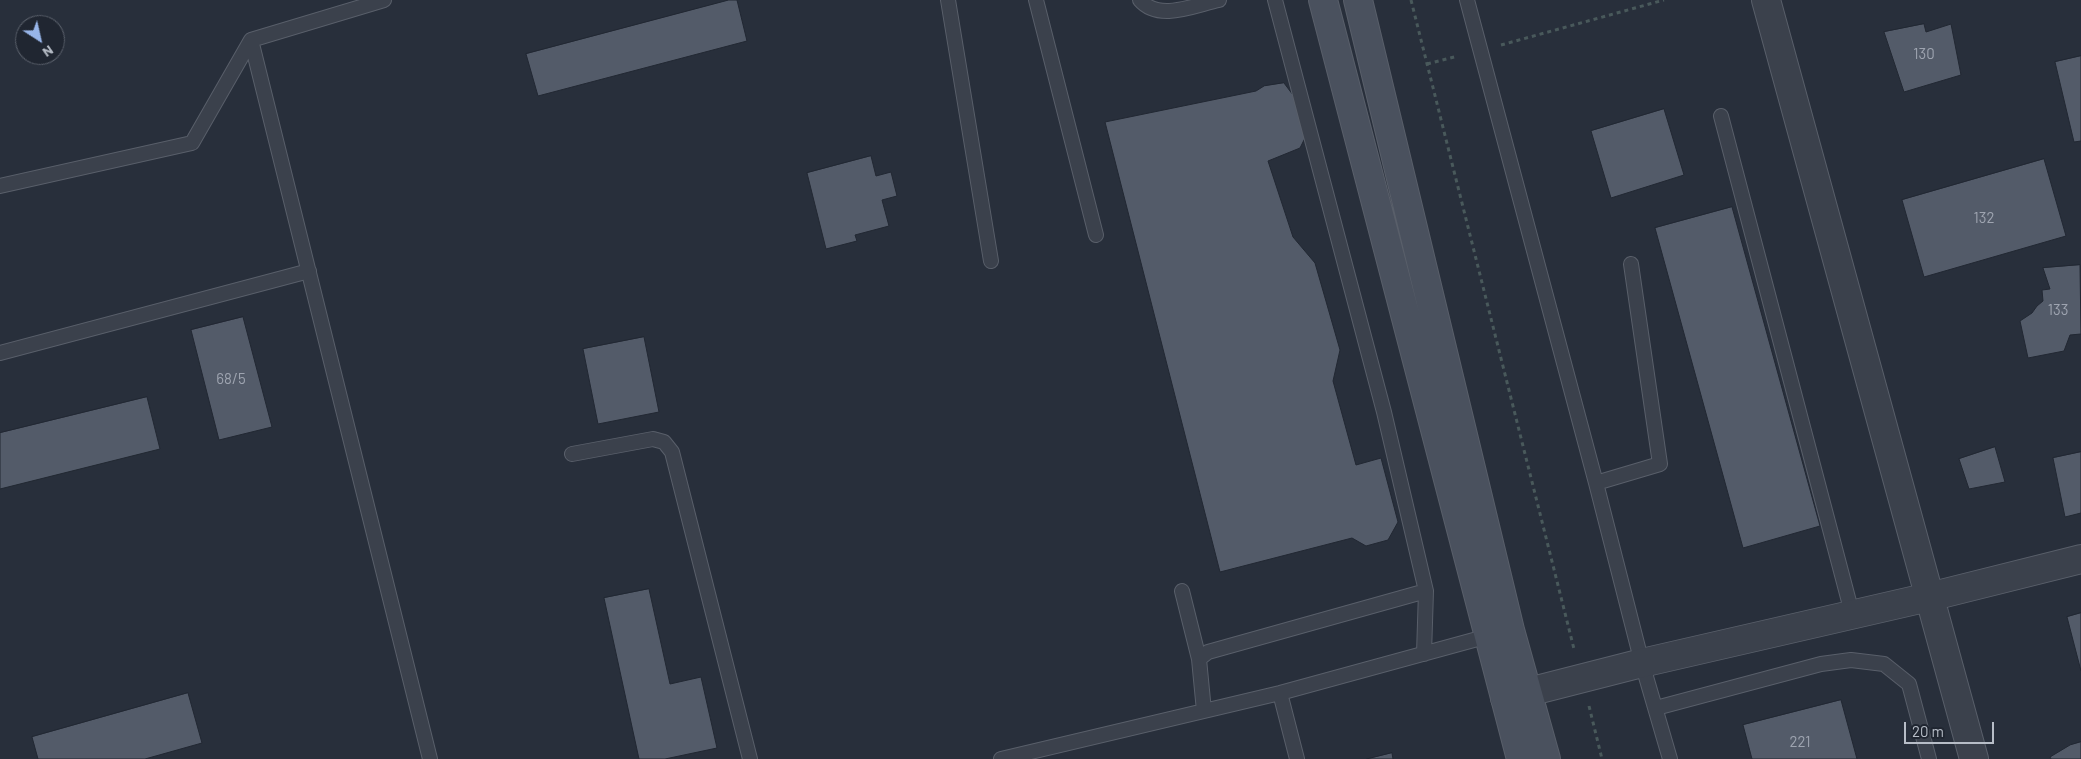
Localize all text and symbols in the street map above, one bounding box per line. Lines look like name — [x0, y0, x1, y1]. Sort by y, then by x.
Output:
north arrow — [15, 15, 65, 65]
text: N — [40, 42, 57, 62]
house number: 130 — [1913, 45, 1935, 63]
house number: 132 — [1973, 209, 1995, 227]
house number: 133 — [2048, 301, 2068, 319]
house number: 68/5 — [216, 370, 246, 388]
scale bar — [1906, 712, 1996, 744]
text: 20 m — [1912, 722, 1944, 740]
house number: 221 — [1789, 733, 1811, 751]

